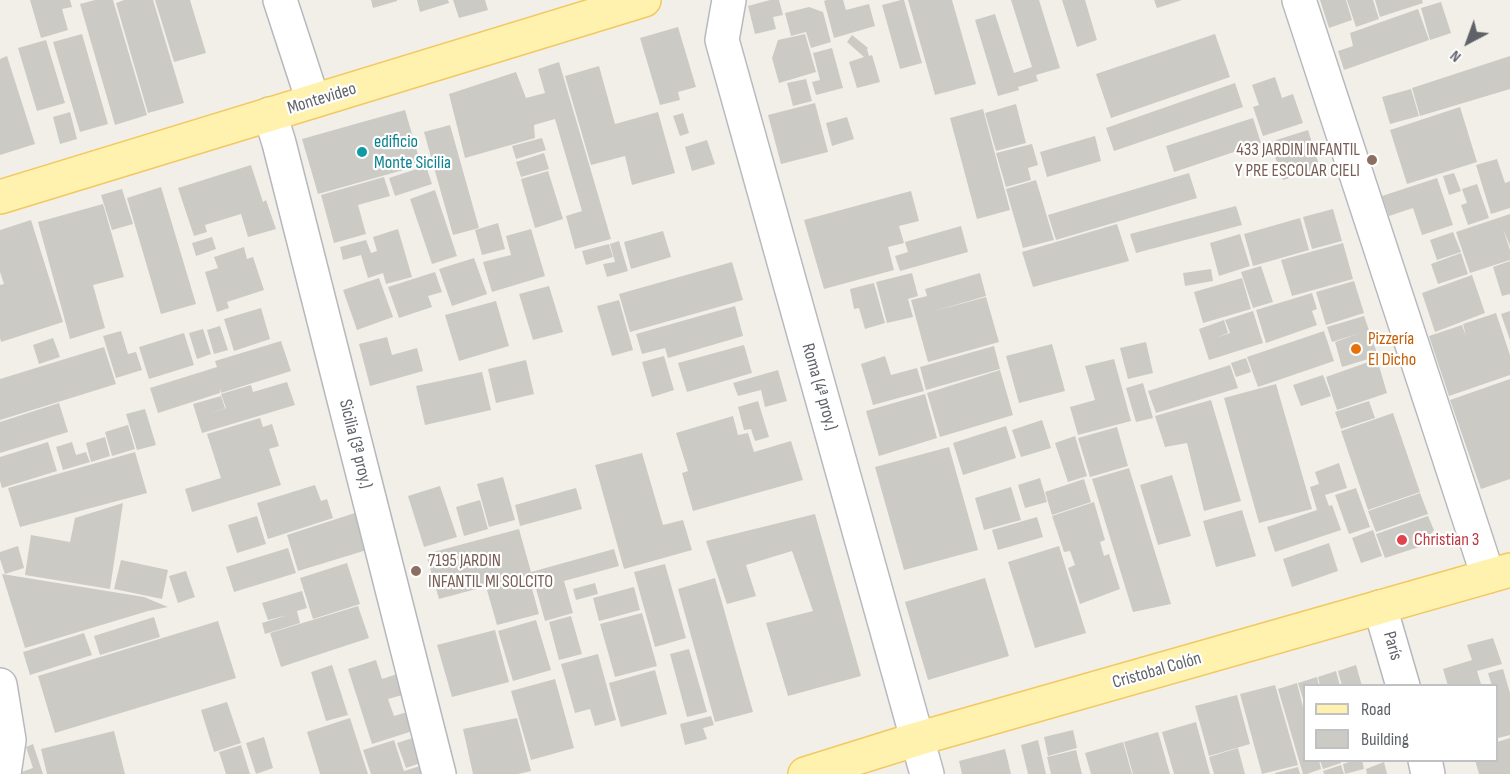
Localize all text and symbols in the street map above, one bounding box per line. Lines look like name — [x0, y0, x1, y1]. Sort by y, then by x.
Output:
north arrow — [1438, 12, 1498, 72]
text: N — [1446, 46, 1465, 66]
street label: Montevideo — [285, 78, 359, 120]
place label: edificio Monte Sicilia — [374, 131, 451, 174]
place label: 433 JARDIN INFANTIL Y PRE ESCOLAR CIELI — [1235, 139, 1360, 182]
marker: edificio Monte Sicilia — [355, 145, 369, 159]
marker: 433 JARDIN INFANTIL Y PRE ESCOLAR CIELI — [1365, 153, 1379, 167]
place label: Pizzería El Dicho — [1368, 328, 1416, 370]
street label: Roma (4ª proy.) — [796, 341, 842, 433]
marker: Pizzería El Dicho — [1349, 342, 1363, 356]
street label: Sicilia (3ª proy.) — [334, 397, 376, 491]
place label: Christian 3 — [1414, 529, 1479, 551]
marker: Christian 3 — [1395, 533, 1409, 547]
place label: 7195 JARDIN INFANTIL MI SOLCITO — [428, 550, 553, 592]
marker: 7195 JARDIN INFANTIL MI SOLCITO — [409, 564, 423, 578]
street label: París — [1378, 629, 1406, 663]
street label: Cristobal Colón — [1110, 648, 1204, 694]
legend — [1303, 684, 1498, 762]
text: Road — [1361, 699, 1391, 720]
text: Building — [1361, 729, 1409, 750]

